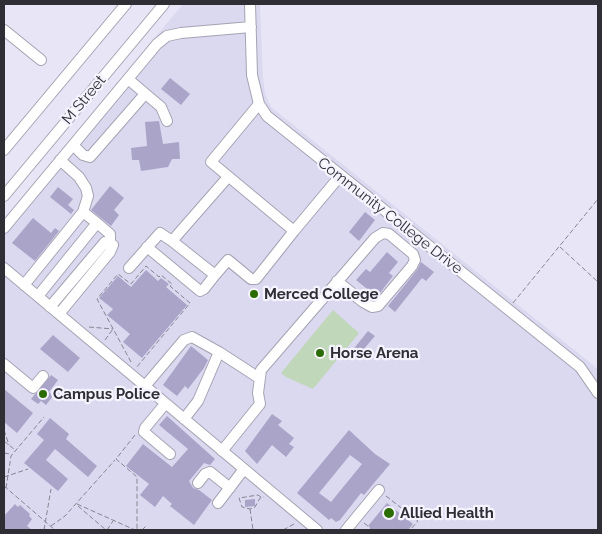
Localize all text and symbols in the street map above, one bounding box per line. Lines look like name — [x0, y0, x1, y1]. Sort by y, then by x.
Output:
street label: M Street — [58, 72, 110, 128]
street label: Community College Drive — [314, 154, 466, 278]
place label: Merced College — [264, 285, 379, 303]
marker: Merced College — [248, 288, 260, 300]
place label: Horse Arena — [330, 344, 418, 362]
marker: Horse Arena — [314, 347, 326, 359]
place label: Campus Police — [53, 385, 160, 403]
marker: Campus Police — [37, 388, 49, 400]
place label: Allied Health — [400, 504, 494, 522]
marker: Allied Health — [382, 506, 396, 520]

